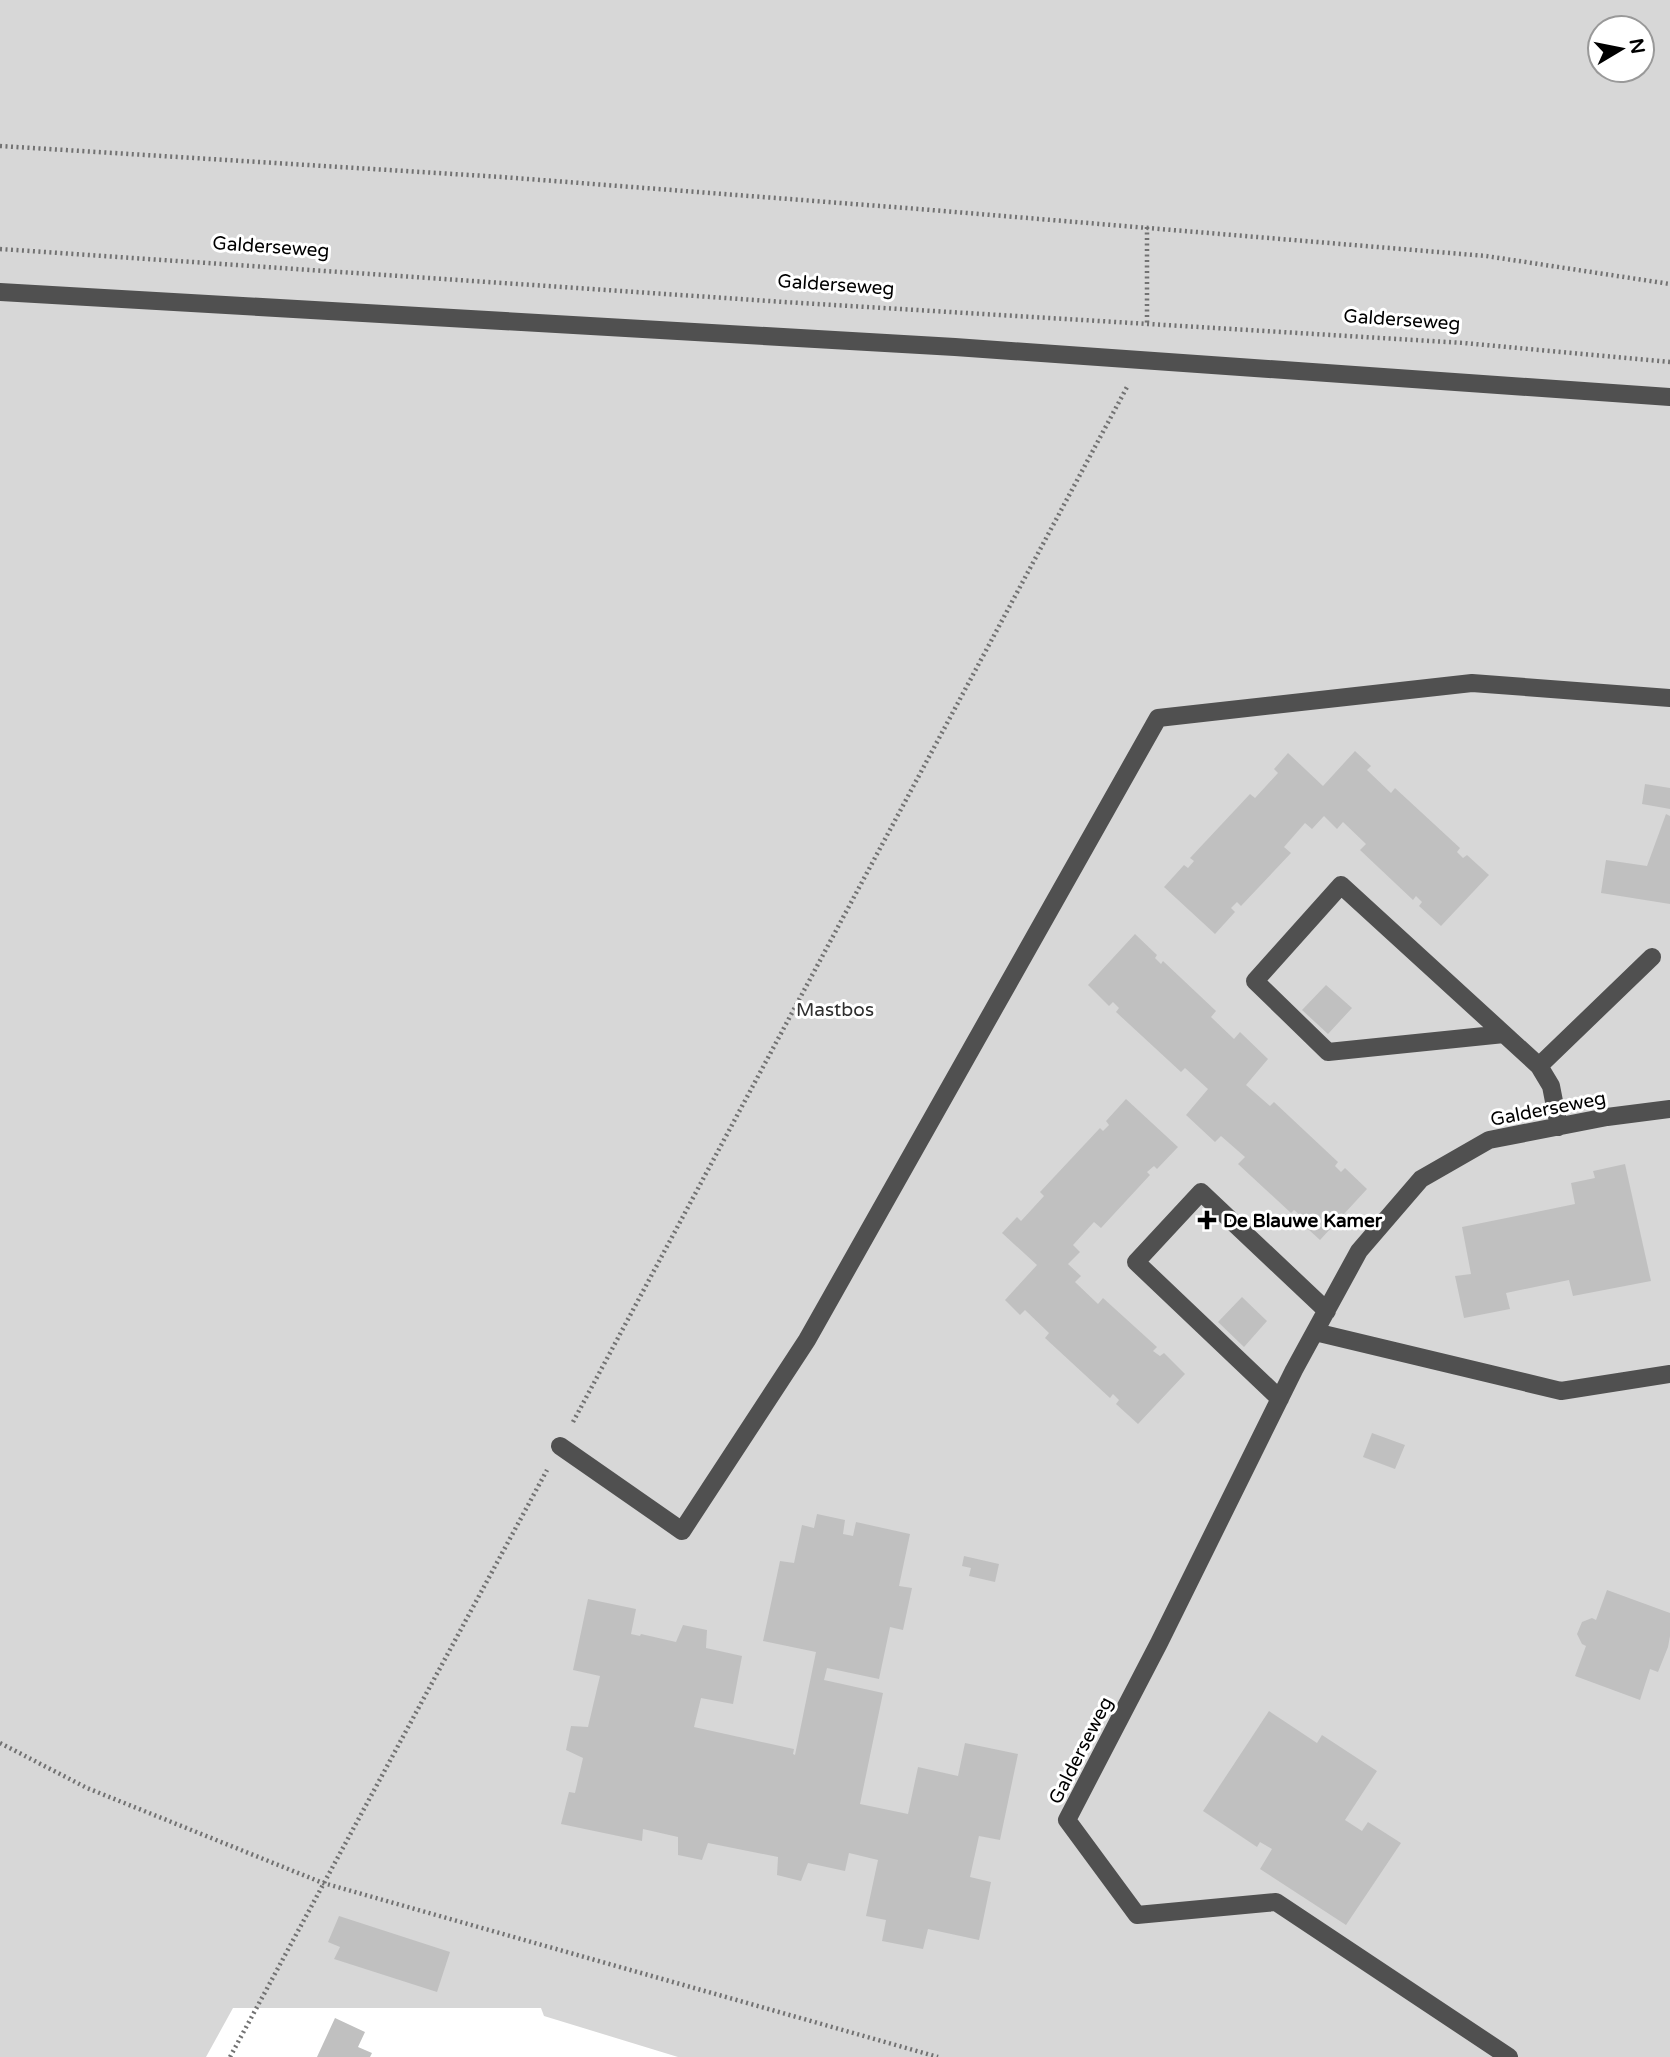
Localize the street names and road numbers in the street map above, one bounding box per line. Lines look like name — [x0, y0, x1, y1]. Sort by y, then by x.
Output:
street label: Galderseweg — [212, 232, 330, 262]
street label: Galderseweg — [777, 270, 895, 300]
street label: Galderseweg — [1343, 305, 1461, 335]
street label: Galderseweg — [1489, 1087, 1608, 1131]
street label: Galderseweg — [1044, 1693, 1117, 1808]

